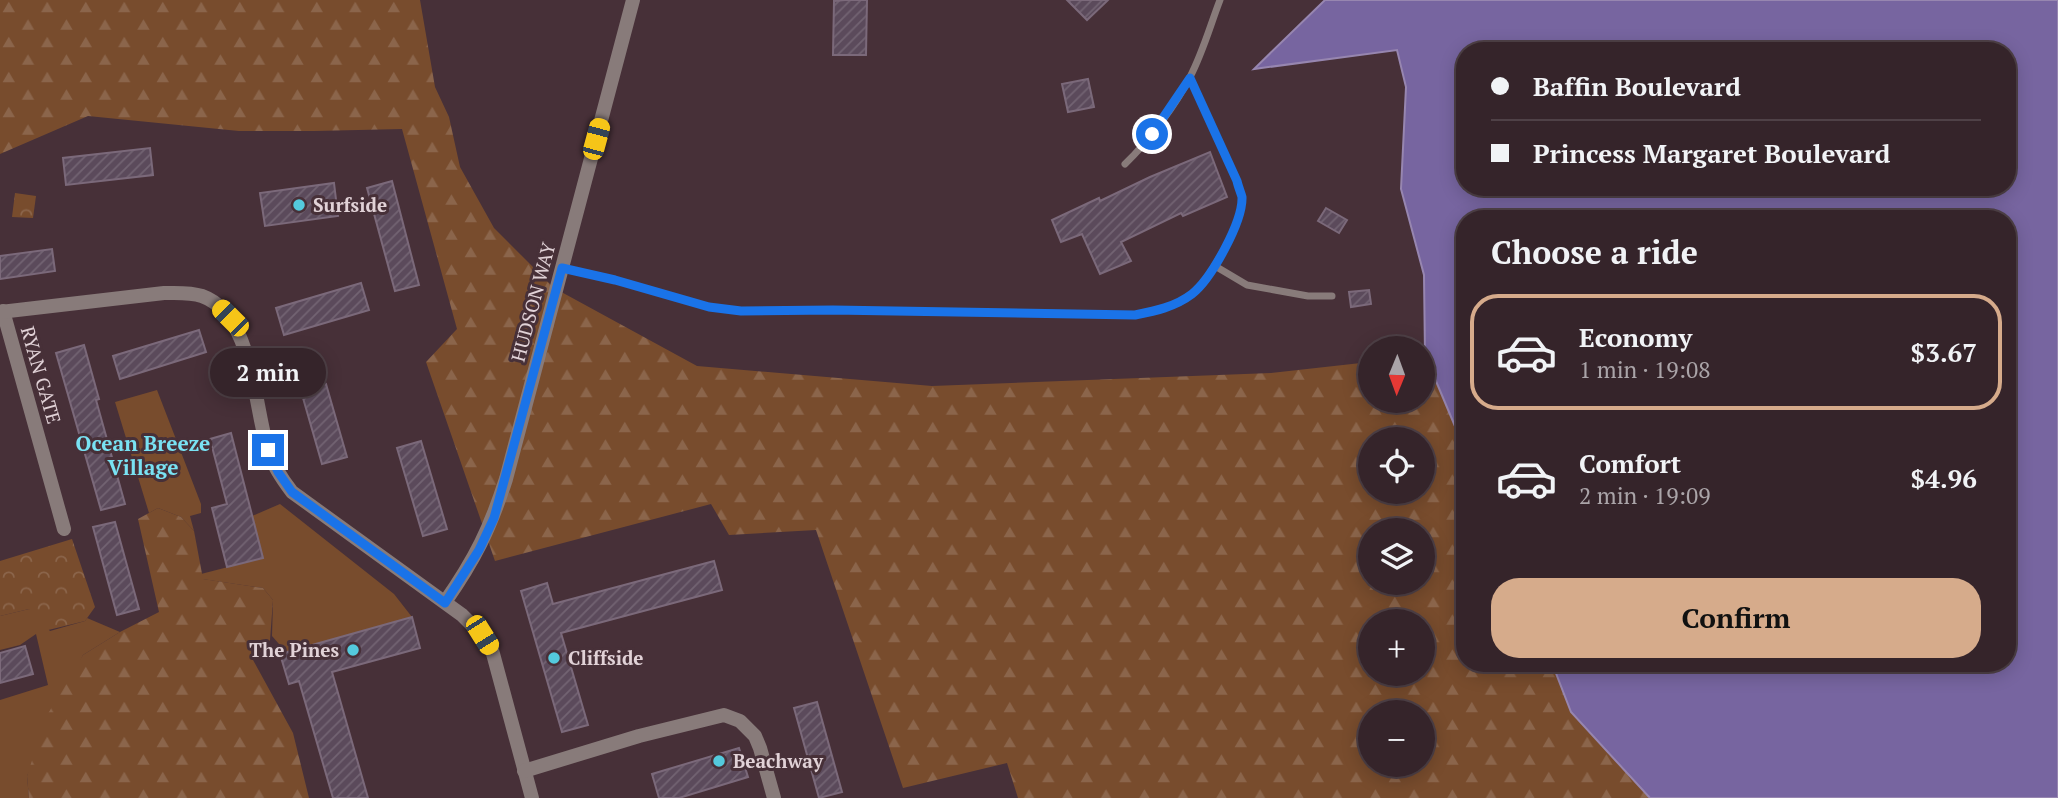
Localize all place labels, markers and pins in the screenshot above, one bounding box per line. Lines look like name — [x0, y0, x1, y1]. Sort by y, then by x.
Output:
place label: Surfside — [313, 192, 387, 217]
marker: Surfside — [291, 197, 307, 213]
place label: The Pines — [249, 637, 339, 662]
marker: The Pines — [345, 642, 361, 658]
place label: Cliffside — [568, 645, 644, 670]
marker: Cliffside — [546, 650, 562, 666]
place label: Beachway — [733, 748, 824, 773]
marker: Beachway — [711, 753, 727, 769]

